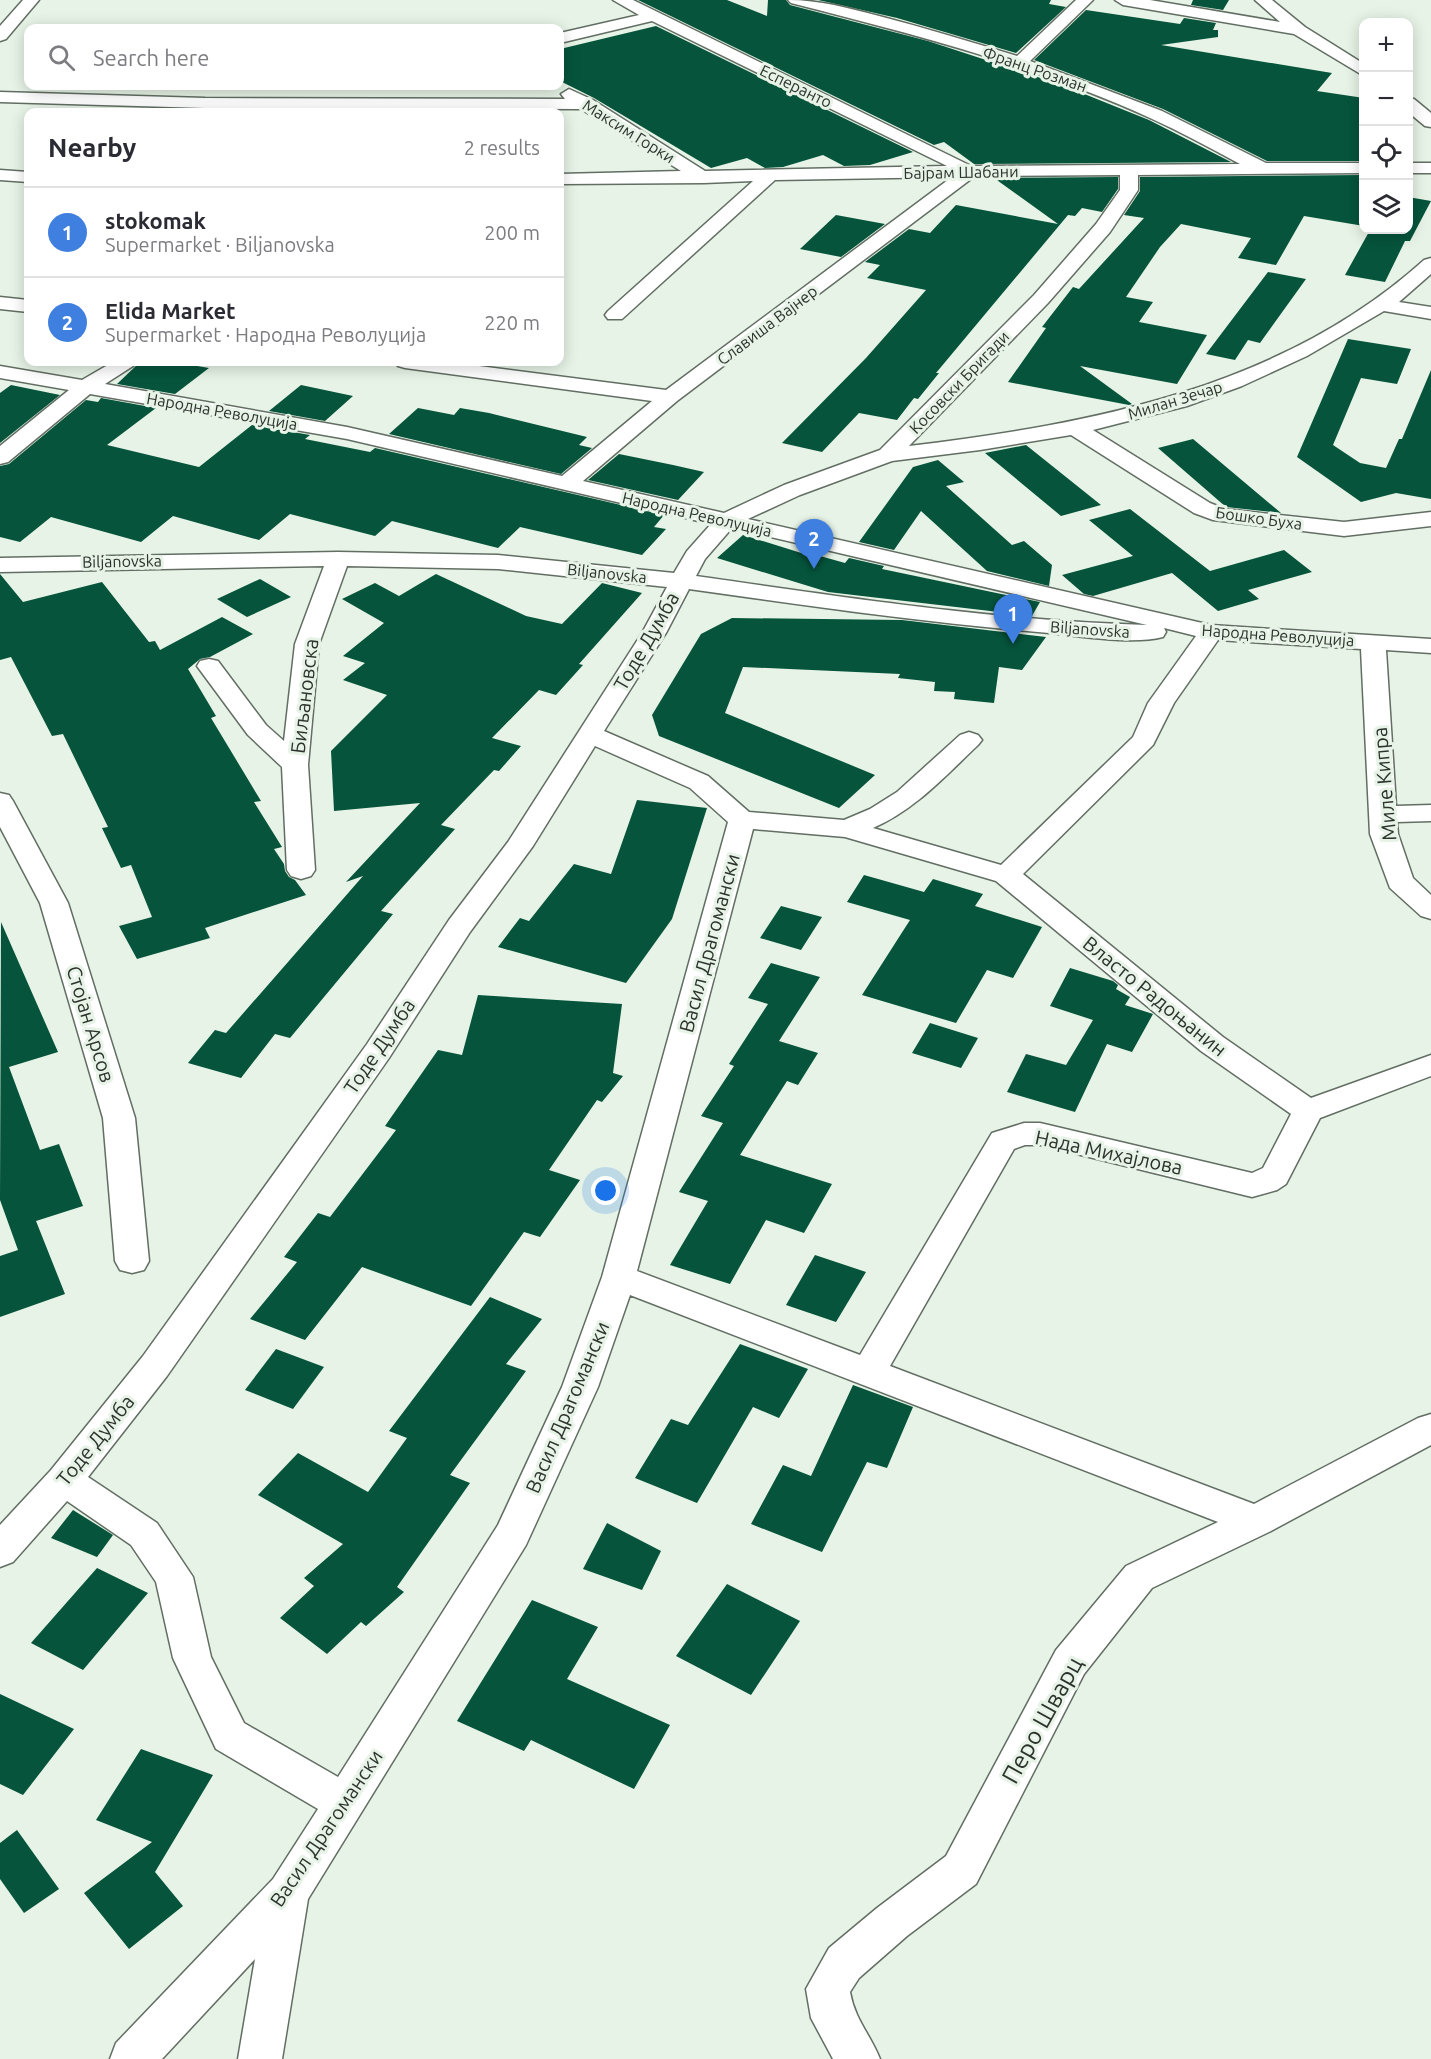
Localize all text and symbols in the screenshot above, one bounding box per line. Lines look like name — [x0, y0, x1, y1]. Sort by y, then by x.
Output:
map controls — [1359, 18, 1413, 234]
button: + — [1359, 18, 1413, 72]
search box — [24, 24, 564, 90]
icon: search — [45, 41, 78, 74]
street label: Франц Розман — [980, 43, 1090, 95]
text: Search here — [93, 45, 209, 70]
street label: Есперанто — [757, 61, 835, 111]
button: − — [1359, 72, 1413, 126]
street label: Максим Горки — [580, 96, 678, 166]
button: locate — [1359, 126, 1413, 180]
text: Nearby — [48, 133, 136, 162]
text: 2 results — [464, 136, 540, 159]
street label: Бајрам Шабани — [903, 162, 1019, 182]
button: layers — [1359, 180, 1413, 234]
text: stokomak — [105, 208, 206, 233]
text: 1 — [62, 221, 73, 244]
text: 200 m — [484, 221, 540, 244]
text: Supermarket · Biljanovska — [105, 233, 335, 256]
street label: Славиша Вајнер — [713, 281, 821, 369]
text: Elida Market — [105, 298, 236, 323]
text: 2 — [62, 311, 73, 334]
text: 220 m — [484, 311, 540, 334]
text: Supermarket · Народна Револуција — [105, 323, 426, 346]
street label: Косовски Бригади — [905, 327, 1013, 437]
street label: Милан Зечар — [1126, 377, 1224, 423]
street label: Народна Револуција — [145, 389, 299, 433]
street label: Народна Револуција — [620, 488, 774, 540]
street label: Бошко Буха — [1215, 503, 1303, 533]
pin: 2 — [794, 520, 834, 569]
street label: Biljanovska — [82, 551, 162, 571]
street label: Biljanovska — [566, 560, 648, 586]
street label: Тоде Думба — [609, 588, 683, 694]
pin: 1 — [994, 594, 1032, 644]
street label: Biljanovska — [1050, 617, 1130, 641]
street label: Народна Револуција — [1201, 621, 1355, 649]
street label: Биљановска — [286, 637, 322, 755]
street label: Миле Кипра — [1368, 726, 1400, 842]
street label: Васил Драгомански — [674, 851, 744, 1035]
street label: Власто Радоњанин — [1079, 931, 1231, 1061]
street label: Стојан Арсов — [62, 963, 120, 1085]
street label: Тоде Думба — [339, 994, 419, 1098]
street label: Нада Михајлова — [1033, 1125, 1185, 1179]
your location — [591, 1176, 620, 1205]
street label: Васил Драгомански — [520, 1318, 614, 1496]
street label: Тоде Думба — [51, 1390, 139, 1490]
street label: Перо Шварц — [996, 1652, 1088, 1788]
street label: Васил Драгомански — [265, 1745, 387, 1911]

